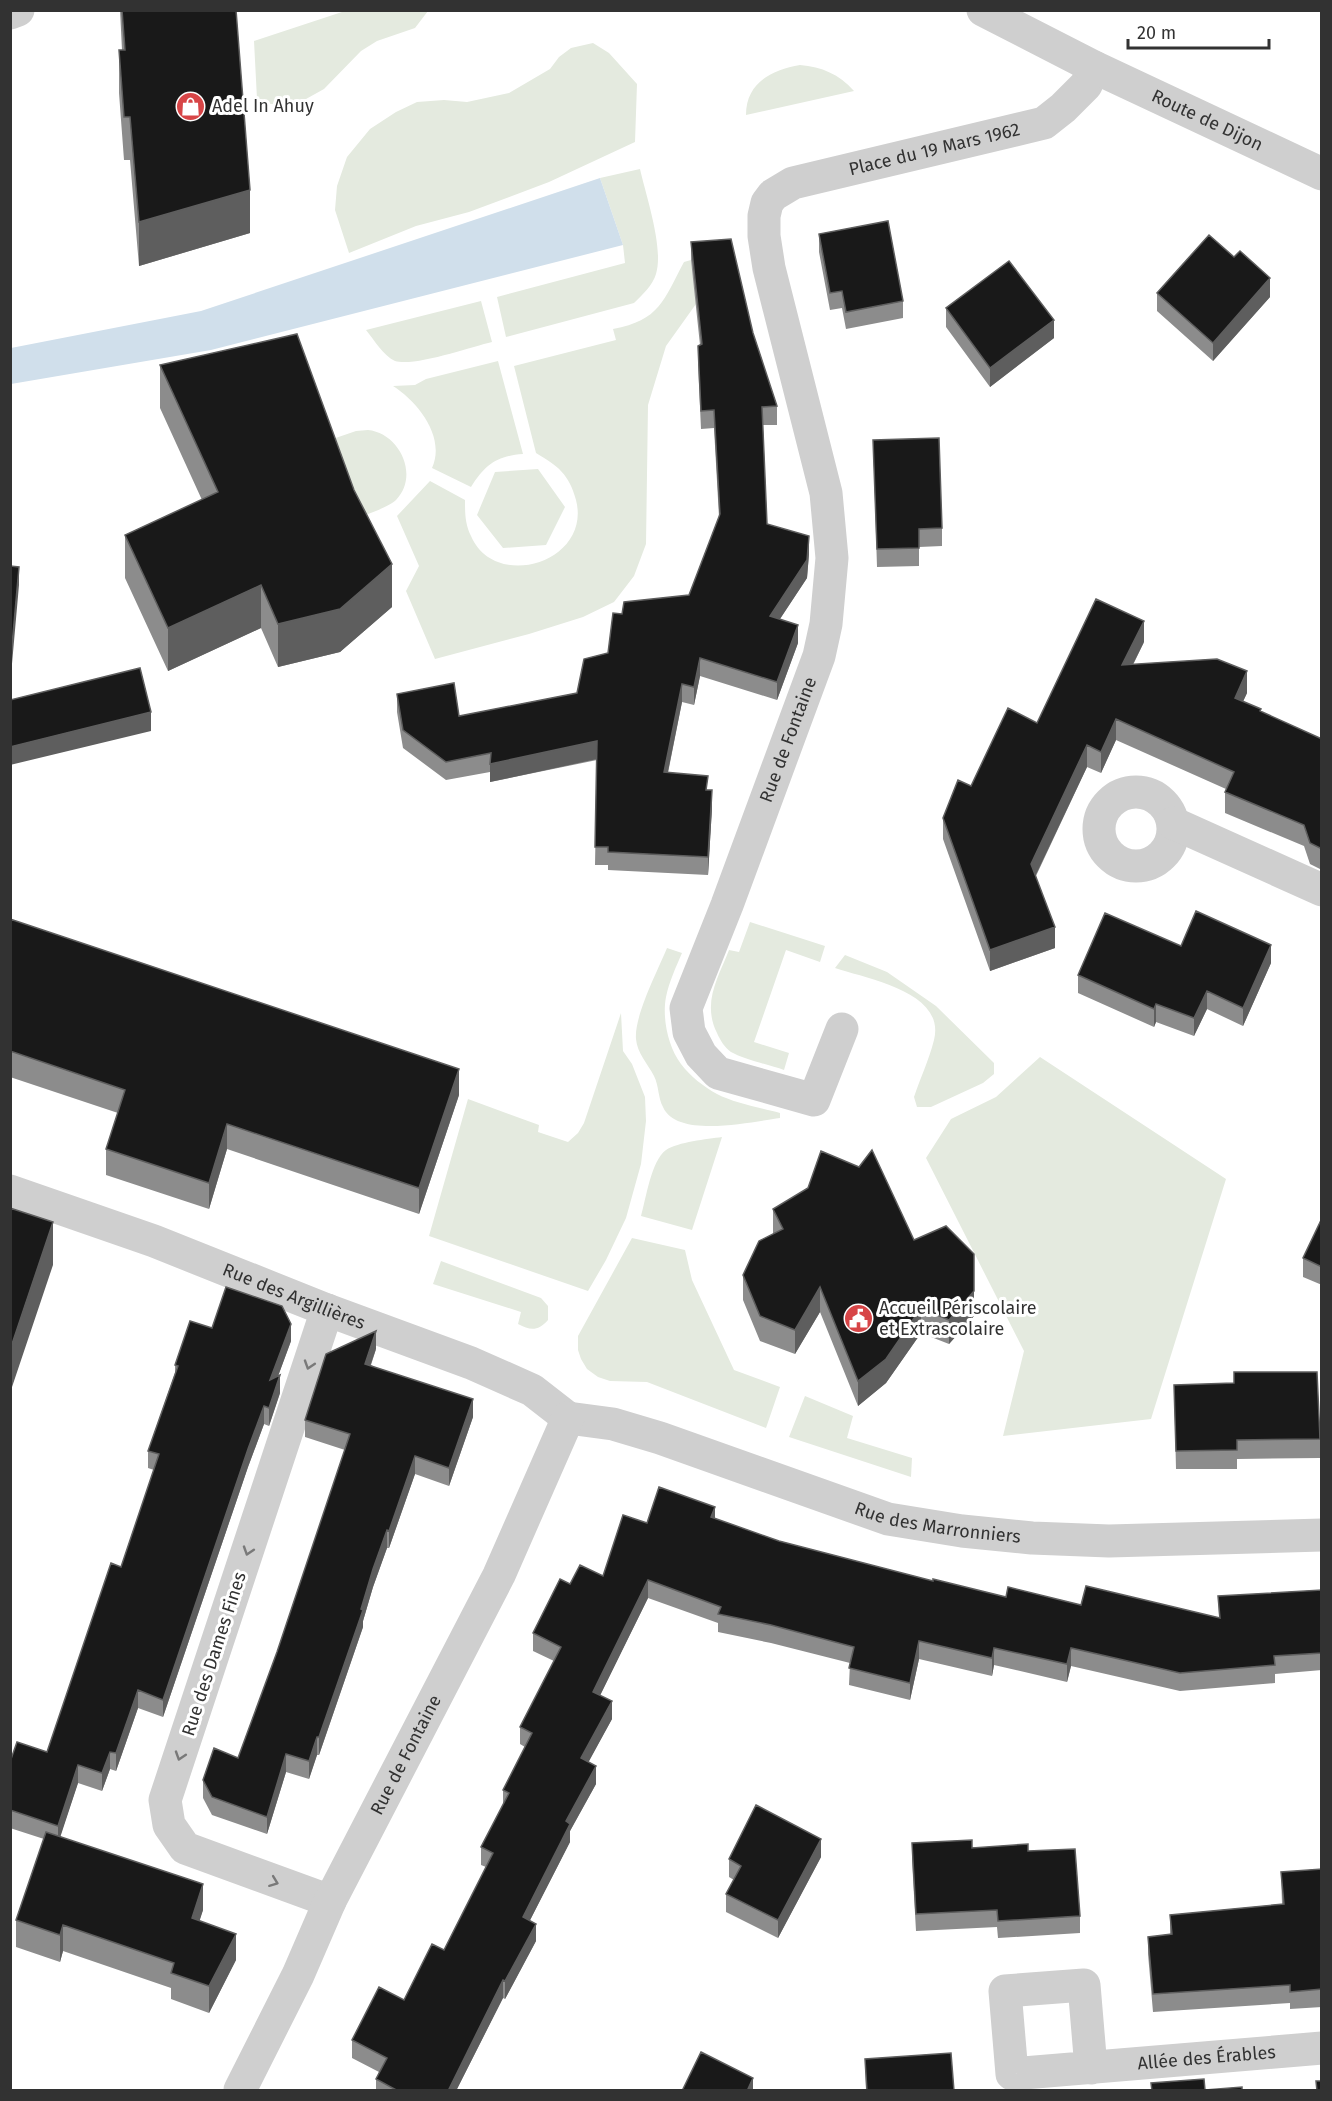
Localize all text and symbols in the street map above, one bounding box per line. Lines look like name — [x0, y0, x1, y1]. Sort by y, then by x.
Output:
scale bar — [1128, 12, 1269, 50]
text: 20 m — [1137, 22, 1176, 44]
street label: Route de Dijon — [1148, 85, 1267, 156]
shop icon: Adel In Ahuy — [175, 90, 207, 122]
place label: Adel In Ahuy — [212, 95, 314, 117]
street label: Place du 19 Mars 1962 — [846, 118, 1022, 180]
street label: Rue de Fontaine — [755, 674, 821, 806]
street label: Rue des Argillières — [220, 1259, 368, 1334]
place label: Accueil Périscolaire et Extrascolaire — [879, 1297, 1037, 1340]
public building icon: Accueil Périscolaire et Extrascolaire — [842, 1302, 874, 1334]
one-way arrow — [303, 1359, 316, 1370]
street label: Rue des Marronniers — [852, 1497, 1022, 1548]
one-way arrow — [242, 1545, 255, 1556]
street label: Rue des Dames Fines — [177, 1569, 251, 1739]
street label: Rue de Fontaine — [366, 1691, 446, 1819]
one-way arrow — [175, 1750, 187, 1761]
one-way arrow — [268, 1874, 279, 1887]
street label: Allée des Érables — [1136, 2041, 1277, 2074]

